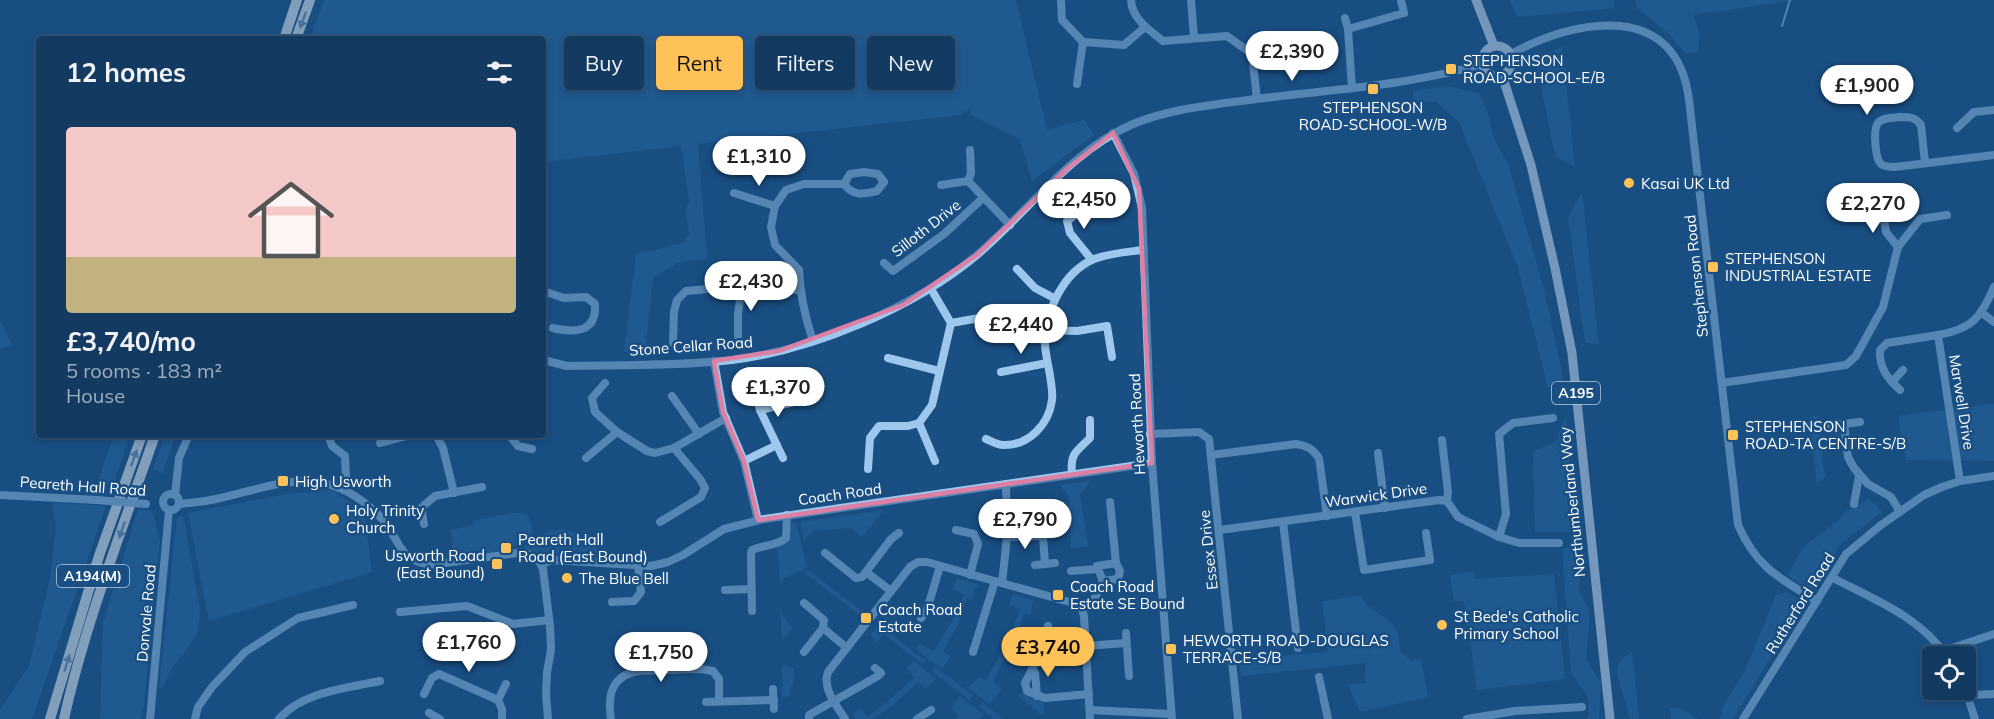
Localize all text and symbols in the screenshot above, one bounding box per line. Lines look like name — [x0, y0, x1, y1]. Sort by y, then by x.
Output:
one-way arrow — [297, 11, 307, 29]
pin: £2,390 — [1243, 31, 1341, 82]
chip: Buy — [564, 36, 644, 90]
chip: Rent — [656, 36, 743, 90]
chip: Filters — [755, 36, 855, 90]
chip: New — [867, 36, 955, 90]
text: £2,390 — [1260, 38, 1324, 63]
place label: STEPHENSON ROAD-SCHOOL-E/B — [1463, 51, 1605, 87]
text: 12 homes — [66, 56, 186, 89]
icon: filters — [483, 56, 516, 89]
marker: STEPHENSON ROAD-SCHOOL-E/B — [1444, 62, 1458, 76]
pin: £1,900 — [1818, 65, 1916, 116]
text: £1,900 — [1835, 72, 1899, 97]
marker: STEPHENSON ROAD-SCHOOL-W/B — [1366, 82, 1380, 96]
place label: STEPHENSON ROAD-SCHOOL-W/B — [1299, 98, 1447, 134]
pin: £1,310 — [710, 136, 808, 187]
text: £1,310 — [727, 143, 791, 168]
icon: home — [237, 166, 345, 274]
place label: Kasai UK Ltd — [1641, 174, 1730, 193]
marker: Kasai UK Ltd — [1622, 176, 1636, 190]
pin: £2,450 — [1035, 179, 1133, 230]
pin: £2,270 — [1824, 183, 1922, 234]
text: £2,450 — [1052, 186, 1116, 211]
text: £2,270 — [1841, 190, 1905, 215]
street label: Silloth Drive — [888, 195, 964, 261]
street label: Stephenson Road — [1680, 214, 1712, 338]
place label: STEPHENSON INDUSTRIAL ESTATE — [1725, 249, 1871, 285]
marker: STEPHENSON INDUSTRIAL ESTATE — [1706, 260, 1720, 274]
pin: £2,430 — [702, 261, 800, 312]
text: £2,430 — [719, 268, 783, 293]
pin: £2,440 — [972, 304, 1070, 355]
text: £2,440 — [989, 311, 1053, 336]
text: £3,740/mo — [66, 325, 196, 358]
street label: Stone Cellar Road — [628, 332, 754, 360]
street label: Marwell Drive — [1945, 353, 1979, 451]
text: 5 rooms · 183 m² — [66, 358, 222, 383]
pin: £1,370 — [729, 367, 827, 418]
street label: Heworth Road — [1125, 373, 1149, 475]
text: £1,370 — [746, 374, 810, 399]
road number: A195 — [1552, 382, 1600, 404]
text: House — [66, 383, 125, 408]
place label: STEPHENSON ROAD-TA CENTRE-S/B — [1745, 417, 1906, 453]
street label: Northumberland Way — [1555, 426, 1589, 578]
marker: STEPHENSON ROAD-TA CENTRE-S/B — [1726, 428, 1740, 442]
one-way arrow — [130, 449, 140, 467]
street label: Peareth Hall Road — [19, 472, 147, 500]
place label: High Usworth — [295, 472, 391, 491]
marker: High Usworth — [276, 474, 290, 488]
street label: Warwick Drive — [1324, 478, 1428, 512]
street label: Coach Road — [797, 479, 883, 509]
pin: £2,790 — [976, 499, 1074, 550]
place label: Holy Trinity Church — [346, 501, 424, 537]
text: £2,790 — [993, 506, 1057, 531]
street label: Essex Drive — [1194, 509, 1222, 591]
marker: Holy Trinity Church — [327, 512, 341, 526]
one-way arrow — [117, 521, 127, 539]
place label: Peareth Hall Road (East Bound) — [518, 530, 648, 566]
marker: Peareth Hall Road (East Bound) — [499, 541, 513, 555]
place label: Usworth Road (East Bound) — [385, 546, 485, 582]
street label: Rutherford Road — [1761, 549, 1839, 657]
marker: Usworth Road (East Bound) — [490, 557, 504, 571]
street label: Donvale Road — [132, 563, 160, 663]
road number: A194(M) — [57, 565, 129, 587]
place label: The Blue Bell — [579, 569, 669, 588]
marker: The Blue Bell — [560, 571, 574, 585]
place label: Coach Road Estate SE Bound — [1070, 577, 1185, 613]
marker: Coach Road Estate SE Bound — [1051, 588, 1065, 602]
place label: Coach Road Estate — [878, 600, 962, 636]
place label: St Bede's Catholic Primary School — [1454, 607, 1579, 643]
marker: Coach Road Estate — [859, 611, 873, 625]
marker: St Bede's Catholic Primary School — [1435, 618, 1449, 632]
pin: £1,760 — [420, 622, 518, 673]
pin: £3,740 — [999, 627, 1097, 678]
text: £1,760 — [437, 629, 501, 654]
place label: HEWORTH ROAD-DOUGLAS TERRACE-S/B — [1183, 631, 1389, 667]
pin: £1,750 — [612, 632, 710, 683]
text: £3,740 — [1016, 634, 1080, 659]
text: £1,750 — [629, 639, 693, 664]
marker: HEWORTH ROAD-DOUGLAS TERRACE-S/B — [1164, 642, 1178, 656]
map controls — [1922, 646, 1976, 700]
button: locate — [1922, 646, 1976, 700]
one-way arrow — [63, 654, 72, 672]

